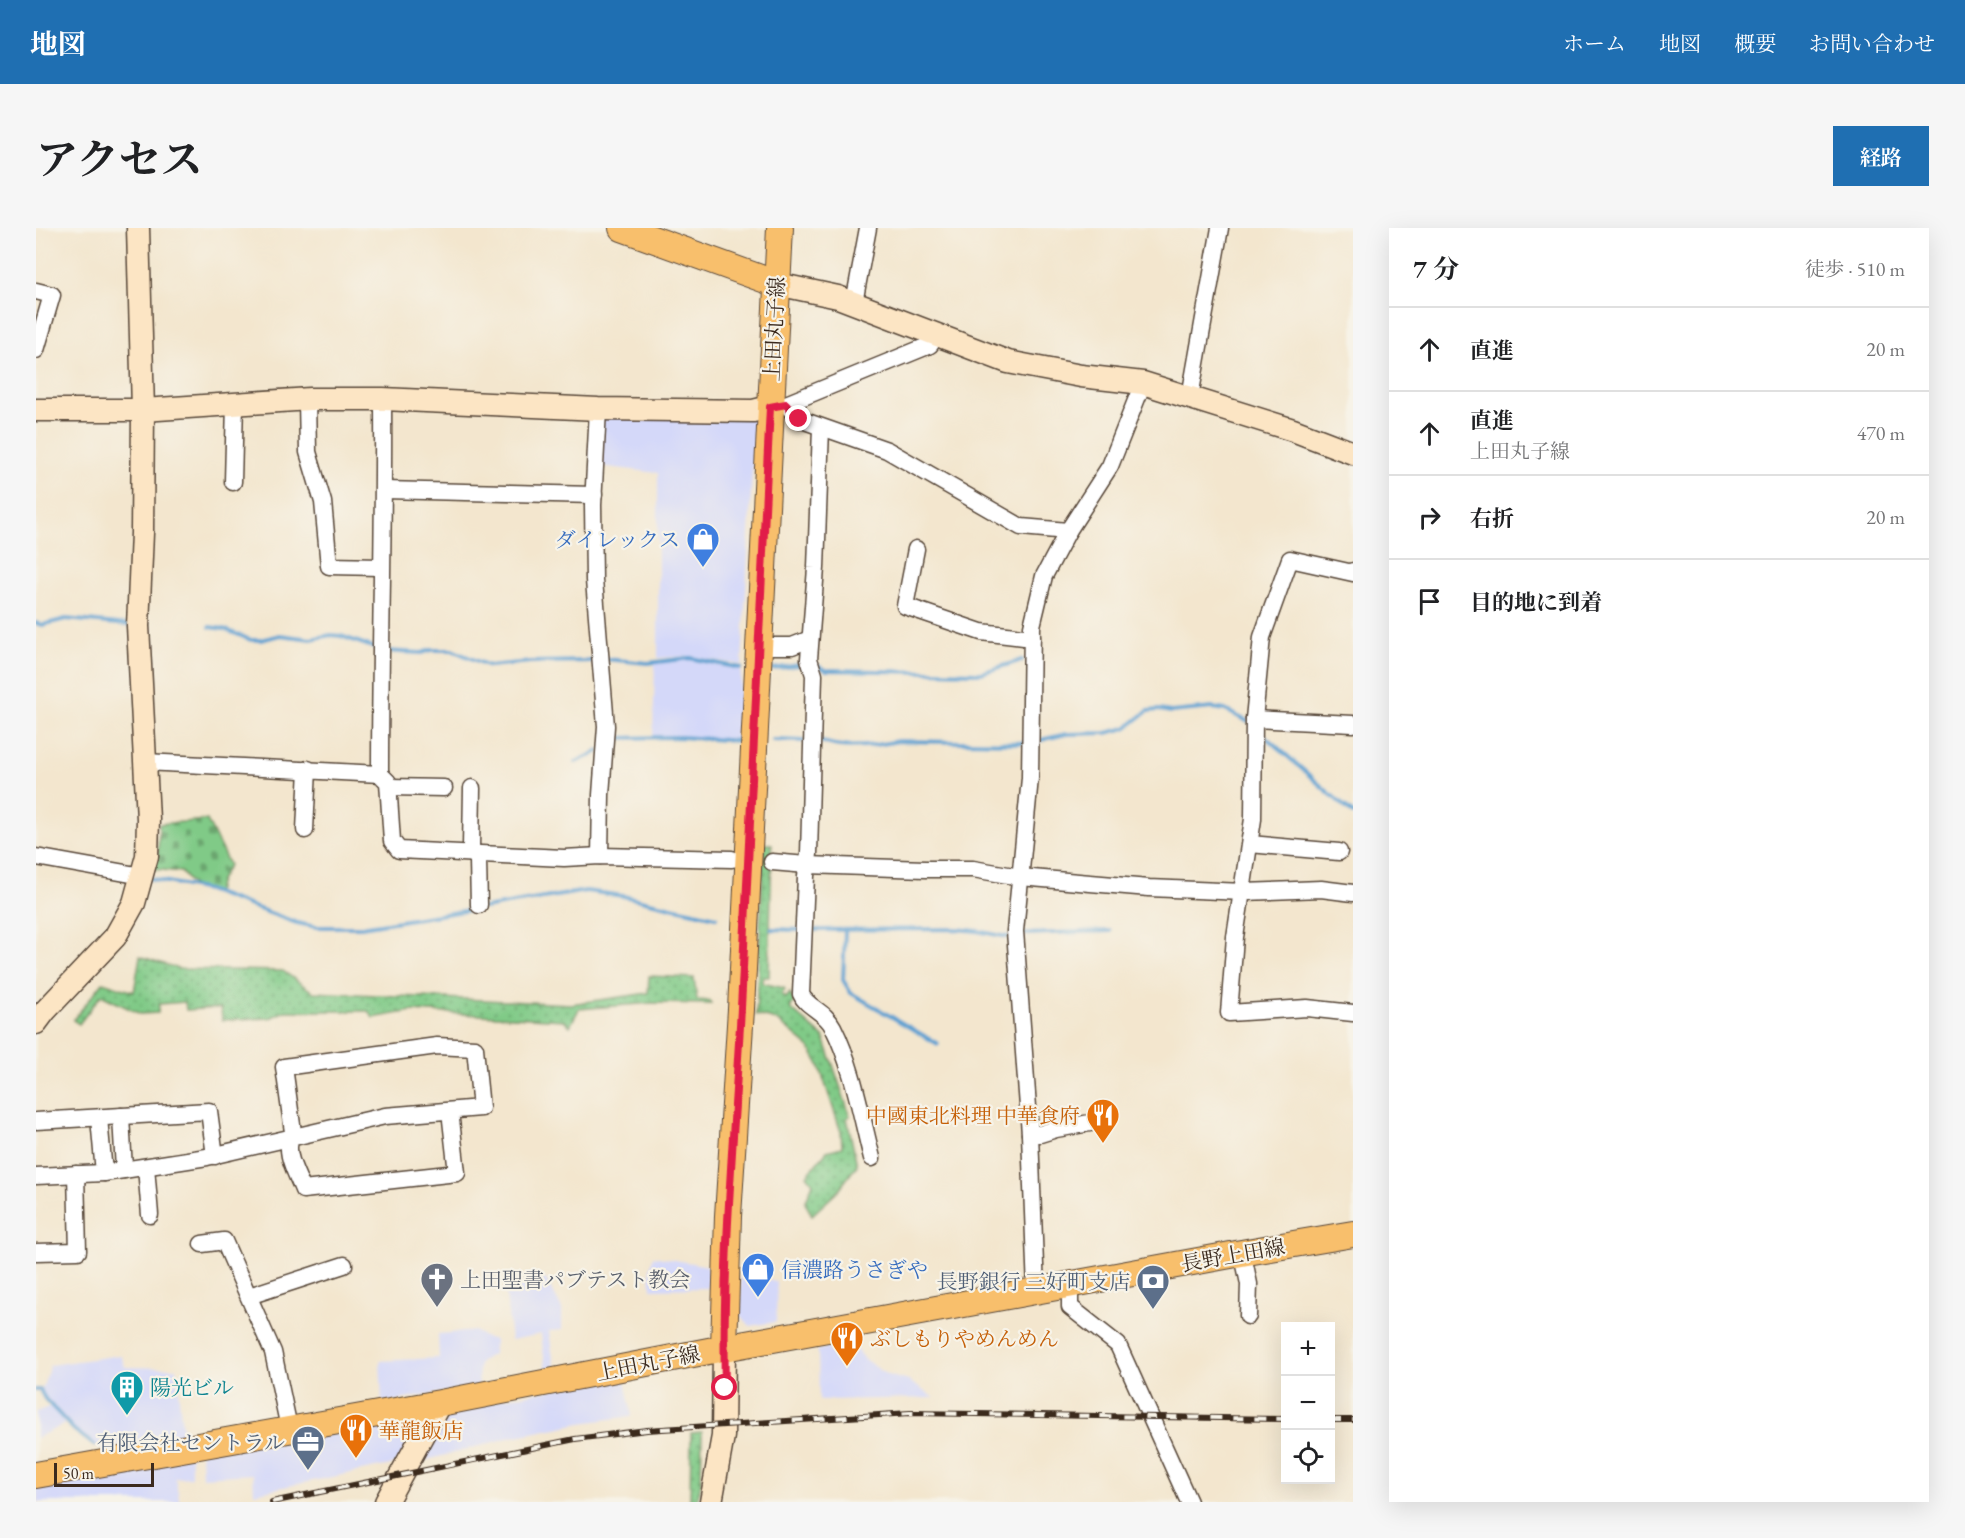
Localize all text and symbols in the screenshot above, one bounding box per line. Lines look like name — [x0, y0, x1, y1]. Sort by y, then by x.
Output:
text: 地図 — [30, 26, 86, 62]
text: ホーム — [1563, 30, 1626, 57]
text: 地図 — [1659, 30, 1701, 57]
text: 概要 — [1734, 30, 1776, 57]
text: お問い合わせ — [1809, 30, 1935, 57]
button: 経路 — [1833, 126, 1929, 186]
text: アクセス — [36, 132, 203, 187]
text: 7 分 — [1413, 252, 1459, 286]
text: 徒歩 · 510 m — [1805, 256, 1905, 282]
street label: 上田丸子線 — [758, 276, 790, 382]
icon: ahead — [1413, 333, 1446, 366]
text: 直進 — [1470, 336, 1514, 365]
text: 20 m — [1866, 336, 1905, 362]
route end — [785, 405, 811, 431]
text: 直進 — [1470, 406, 1514, 435]
icon: ahead — [1413, 417, 1446, 450]
text: 470 m — [1857, 420, 1905, 446]
text: 上田丸子線 — [1470, 438, 1570, 464]
icon: right — [1413, 501, 1446, 534]
text: 右折 — [1470, 504, 1514, 533]
text: 20 m — [1866, 504, 1905, 530]
shop icon: ダイレックス — [685, 521, 721, 568]
place label: ダイレックス — [555, 526, 680, 553]
icon: arrive — [1413, 585, 1446, 618]
text: 目的地に到着 — [1470, 588, 1602, 617]
restaurant icon: 中國東北料理 中華食府 — [1085, 1097, 1121, 1144]
place label: 中國東北料理 中華食府 — [866, 1102, 1080, 1129]
street label: 長野上田線 — [1179, 1233, 1287, 1277]
shop icon: 信濃路うさぎや — [740, 1251, 776, 1298]
place label: 信濃路うさぎや — [781, 1256, 928, 1283]
church icon: 上田聖書パブテスト教会 — [419, 1261, 455, 1308]
bank icon: 長野銀行 三好町支店 — [1135, 1263, 1171, 1310]
place label: 上田聖書パブテスト教会 — [460, 1266, 690, 1293]
place label: 長野銀行 三好町支店 — [937, 1268, 1130, 1295]
restaurant icon: ぶしもりやめんめん — [829, 1320, 865, 1367]
map controls — [1281, 1322, 1335, 1484]
button: + — [1281, 1322, 1335, 1376]
place label: ぶしもりやめんめん — [870, 1325, 1059, 1352]
street label: 上田丸子線 — [594, 1340, 702, 1386]
building icon: 陽光ビル — [109, 1369, 145, 1416]
place label: 陽光ビル — [150, 1374, 234, 1401]
route start — [711, 1374, 737, 1400]
button: − — [1281, 1376, 1335, 1430]
restaurant icon: 華龍飯店 — [338, 1412, 374, 1459]
place label: 華龍飯店 — [379, 1417, 463, 1444]
office icon: 有限会社セントラル — [290, 1424, 326, 1471]
place label: 有限会社セントラル — [97, 1429, 285, 1456]
button: locate — [1281, 1430, 1335, 1484]
scale bar — [54, 1460, 154, 1488]
text: 50 m — [63, 1463, 94, 1484]

